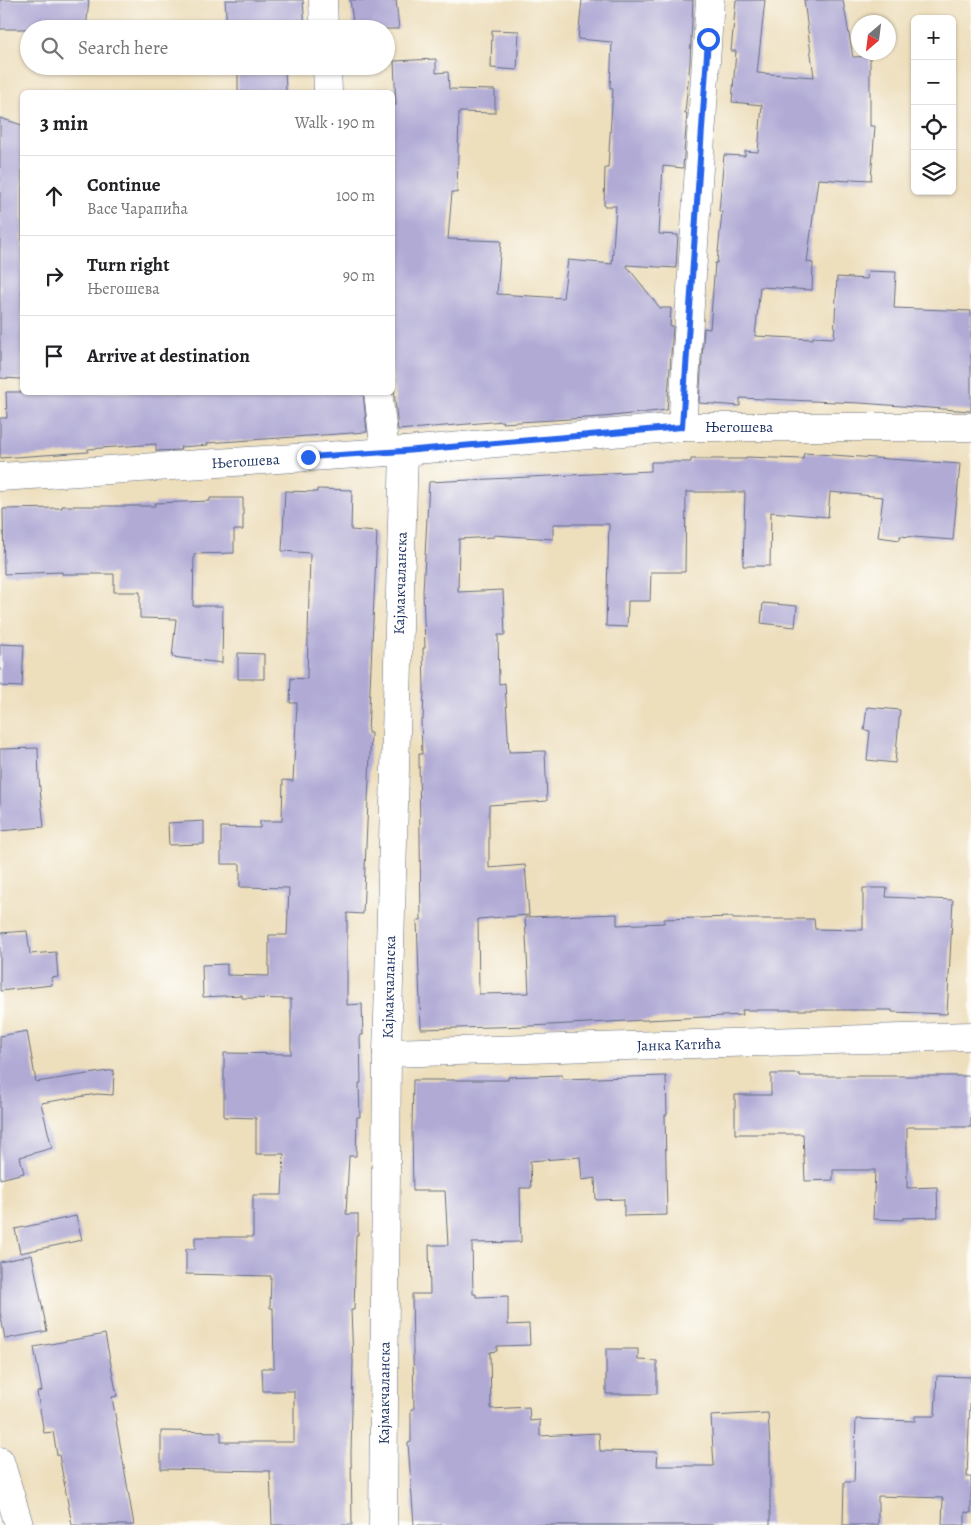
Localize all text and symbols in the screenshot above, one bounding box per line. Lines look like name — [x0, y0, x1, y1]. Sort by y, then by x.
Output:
north arrow — [851, 15, 896, 60]
map controls — [911, 15, 956, 195]
button: + — [911, 15, 956, 60]
search box — [20, 20, 395, 75]
route start — [697, 28, 720, 51]
icon: search — [38, 34, 66, 62]
text: Search here — [78, 35, 168, 61]
button: − — [911, 60, 956, 105]
button: locate — [911, 105, 956, 150]
text: 3 min — [40, 109, 88, 137]
text: Walk · 190 m — [295, 112, 375, 134]
button: layers — [911, 150, 956, 195]
text: Continue — [87, 172, 161, 198]
icon: ahead — [40, 182, 68, 210]
text: 100 m — [336, 185, 375, 207]
text: Васе Чарапића — [87, 198, 188, 220]
text: Turn right — [87, 252, 169, 278]
icon: right — [40, 262, 68, 290]
text: 90 m — [343, 265, 375, 287]
text: Његошева — [87, 278, 160, 300]
icon: arrive — [40, 342, 68, 370]
text: Arrive at destination — [87, 343, 250, 369]
street label: Његошева — [705, 417, 773, 437]
route end — [297, 446, 320, 469]
street label: Његошева — [211, 449, 280, 473]
street label: Кајмакчаланска — [389, 531, 412, 635]
street label: Кајмакчаланска — [377, 935, 400, 1039]
street label: Јанка Катића — [636, 1033, 721, 1056]
street label: Кајмакчаланска — [374, 1341, 395, 1445]

